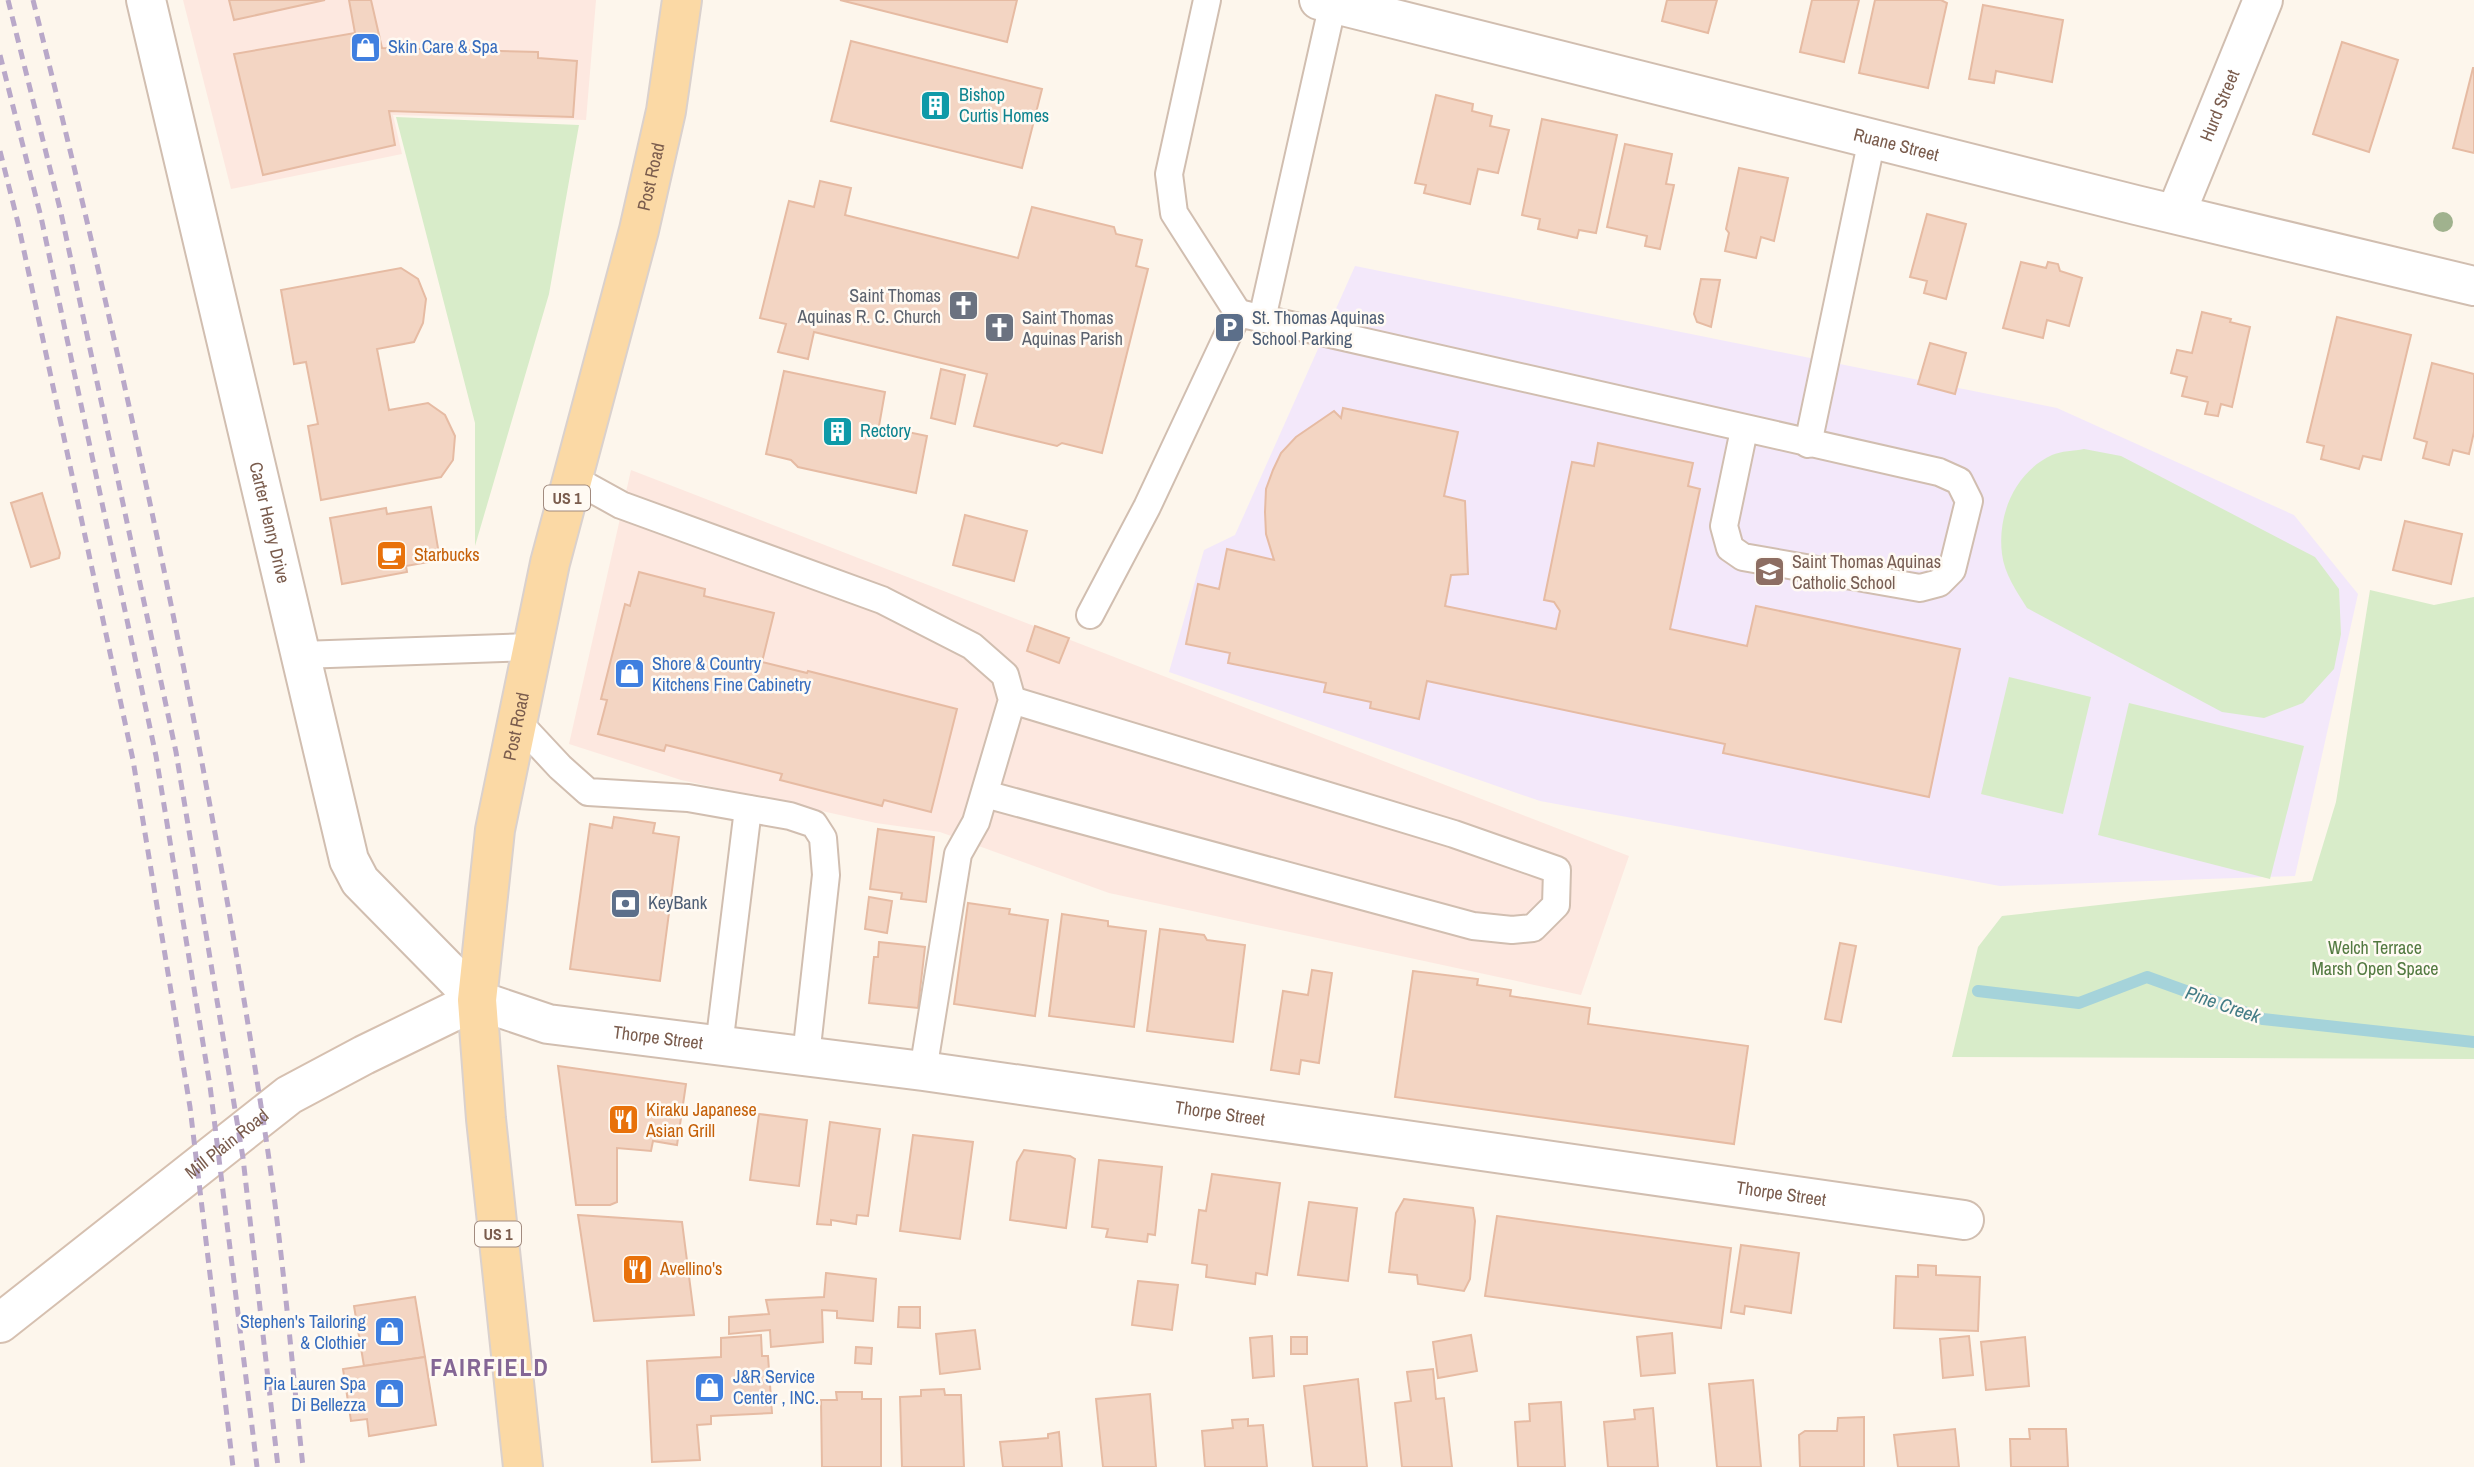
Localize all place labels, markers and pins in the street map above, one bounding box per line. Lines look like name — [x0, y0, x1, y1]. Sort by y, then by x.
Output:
shop icon: Skin Care & Spa — [348, 30, 382, 64]
place label: Skin Care & Spa — [388, 34, 498, 59]
place label: Bishop Curtis Homes — [959, 82, 1049, 128]
building icon: Bishop Curtis Homes — [919, 88, 953, 122]
place label: Saint Thomas Aquinas R. C. Church — [796, 283, 941, 329]
church icon: Saint Thomas Aquinas R. C. Church — [947, 289, 981, 323]
place label: Saint Thomas Aquinas Parish — [1021, 305, 1123, 351]
place label: St. Thomas Aquinas School Parking — [1252, 305, 1385, 351]
church icon: Saint Thomas Aquinas Parish — [982, 311, 1016, 345]
parking icon: St. Thomas Aquinas School Parking — [1212, 311, 1246, 345]
building icon: Rectory — [820, 414, 854, 448]
place label: Rectory — [860, 418, 911, 443]
cafe icon: Starbucks — [374, 538, 408, 572]
place label: Starbucks — [414, 542, 480, 567]
place label: Saint Thomas Aquinas Catholic School — [1792, 549, 1941, 595]
school or university icon: Saint Thomas Aquinas Catholic School — [1752, 555, 1786, 589]
place label: Shore & Country Kitchens Fine Cabinetry — [652, 651, 812, 697]
shop icon: Shore & Country Kitchens Fine Cabinetry — [612, 657, 646, 691]
bank icon: KeyBank — [608, 886, 642, 920]
place label: KeyBank — [648, 890, 708, 915]
place label: Kiraku Japanese Asian Grill — [645, 1097, 757, 1143]
restaurant icon: Kiraku Japanese Asian Grill — [606, 1103, 640, 1137]
restaurant icon: Avellino's — [620, 1252, 654, 1286]
place label: Avellino's — [659, 1256, 722, 1281]
place label: Stephen's Tailoring & Clothier — [240, 1309, 367, 1355]
shop icon: Stephen's Tailoring & Clothier — [372, 1315, 406, 1349]
place label: J&R Service Center , INC. — [733, 1364, 819, 1410]
shop icon: J&R Service Center , INC. — [693, 1370, 727, 1404]
place label: Pia Lauren Spa Di Bellezza — [263, 1371, 366, 1417]
shop icon: Pia Lauren Spa Di Bellezza — [372, 1377, 406, 1411]

